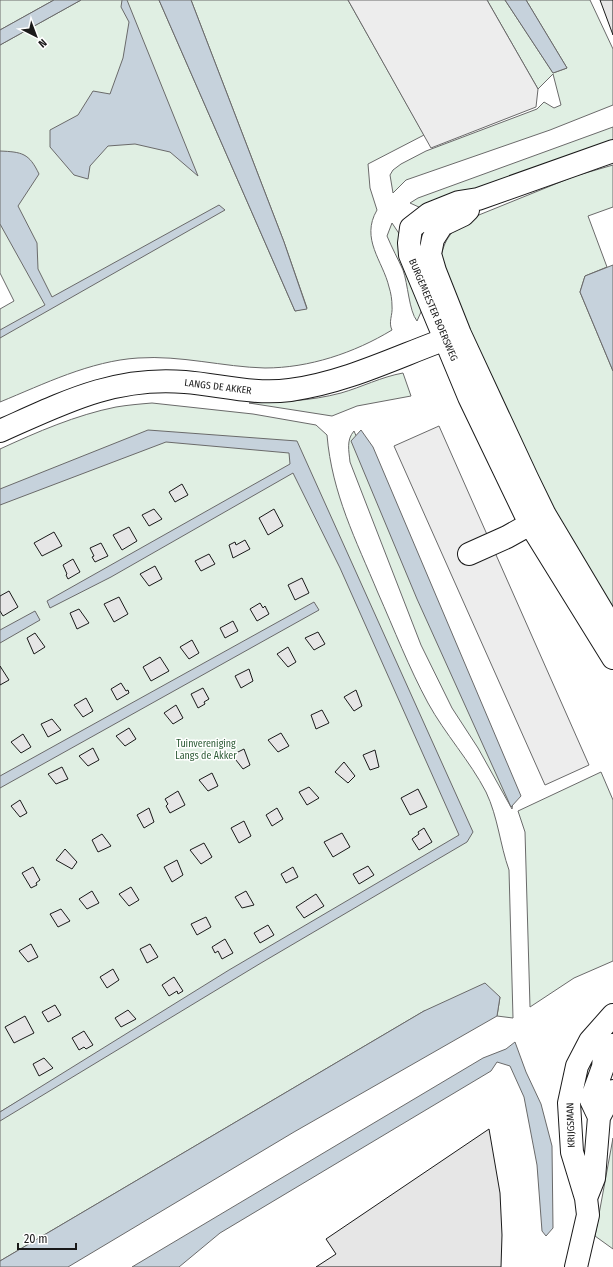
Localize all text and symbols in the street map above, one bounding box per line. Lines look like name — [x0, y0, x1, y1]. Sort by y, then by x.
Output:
north arrow — [16, 16, 56, 56]
text: N — [36, 36, 49, 50]
street label: BURGEMEESTER BOERSWEG — [406, 257, 460, 363]
street label: LANGS DE AKKER — [184, 377, 253, 397]
park label: Tuinvereniging Langs de Akker — [175, 738, 237, 762]
street label: KRIJGSMAN — [564, 1102, 578, 1148]
scale bar — [18, 1225, 76, 1251]
text: 20 m — [24, 1232, 48, 1246]

